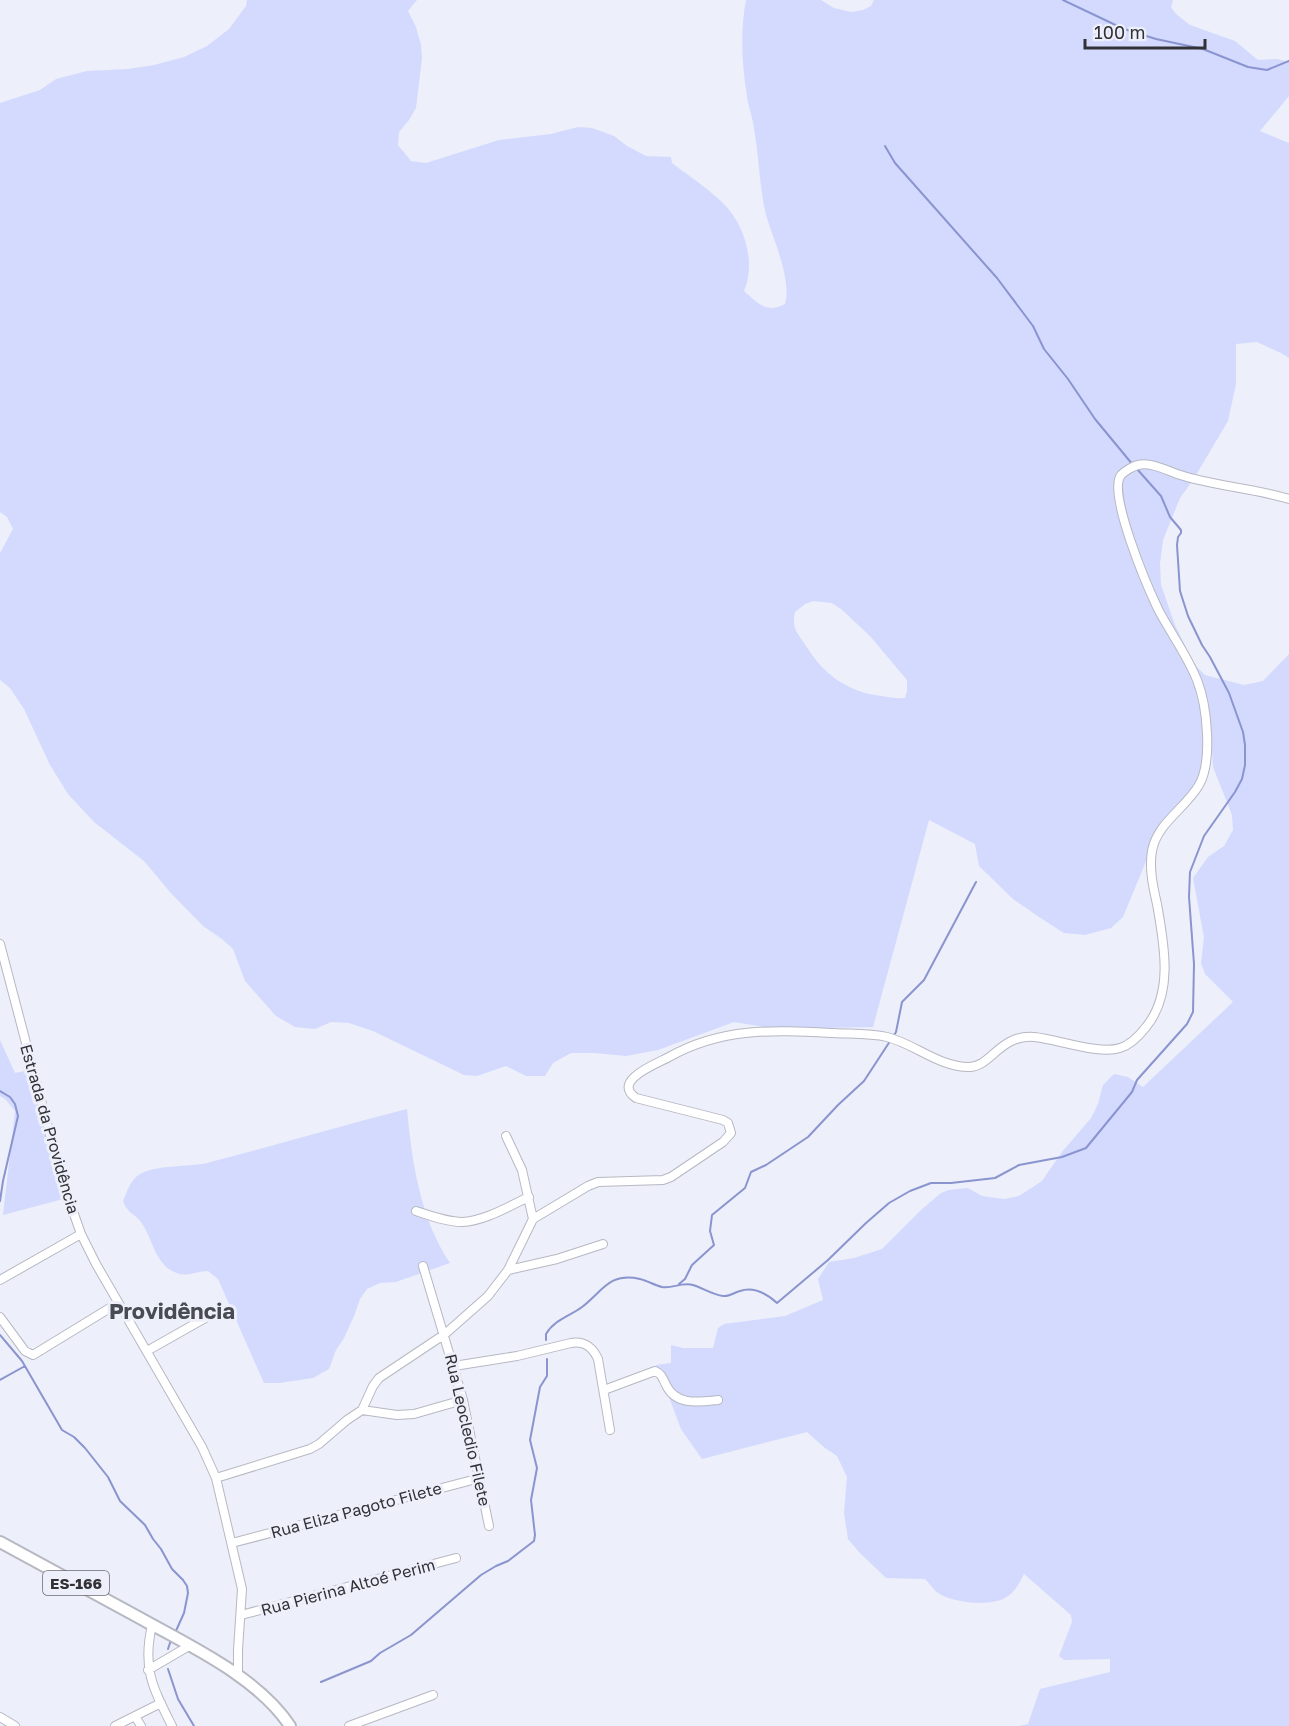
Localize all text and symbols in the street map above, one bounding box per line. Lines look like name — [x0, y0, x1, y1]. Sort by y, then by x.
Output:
scale bar — [1085, 12, 1205, 50]
text: 100 m — [1094, 21, 1145, 43]
street label: Estrada da Providência — [16, 1042, 84, 1216]
district label: Providência — [109, 1297, 235, 1324]
street label: Rua Leocledio Filete — [441, 1352, 495, 1508]
street label: Rua Eliza Pagoto Filete — [268, 1478, 444, 1542]
street label: Rua Pierina Altoé Perim — [259, 1554, 437, 1620]
road number: ES-166 — [43, 1571, 109, 1595]

